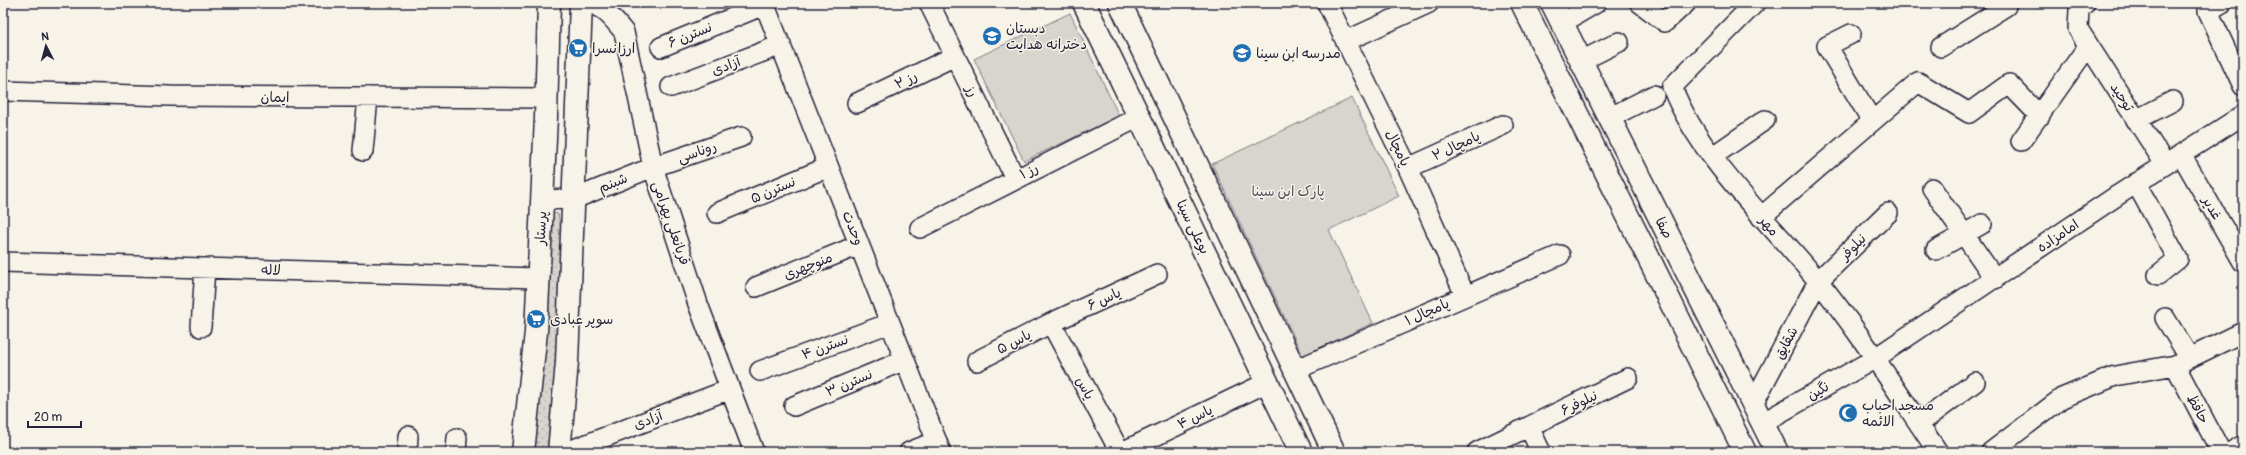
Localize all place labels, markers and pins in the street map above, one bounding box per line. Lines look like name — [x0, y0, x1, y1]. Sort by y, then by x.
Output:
place label: دبستان دخترانه هدایت — [1006, 20, 1087, 53]
school or university icon: دبستان دخترانه هدایت — [981, 25, 1003, 47]
supermarket icon: ارزانسرا — [567, 37, 589, 59]
place label: ارزانسرا — [592, 40, 635, 57]
school or university icon: مدرسه ابن سینا — [1231, 42, 1253, 64]
place label: مدرسه ابن سینا — [1256, 45, 1341, 62]
supermarket icon: سوپر عبادی — [525, 308, 547, 330]
place label: سوپر عبادی — [550, 311, 613, 329]
place label: مسجد احباب الائمه — [1862, 397, 1934, 430]
mosque icon: مسجد احباب الائمه — [1837, 402, 1859, 424]

